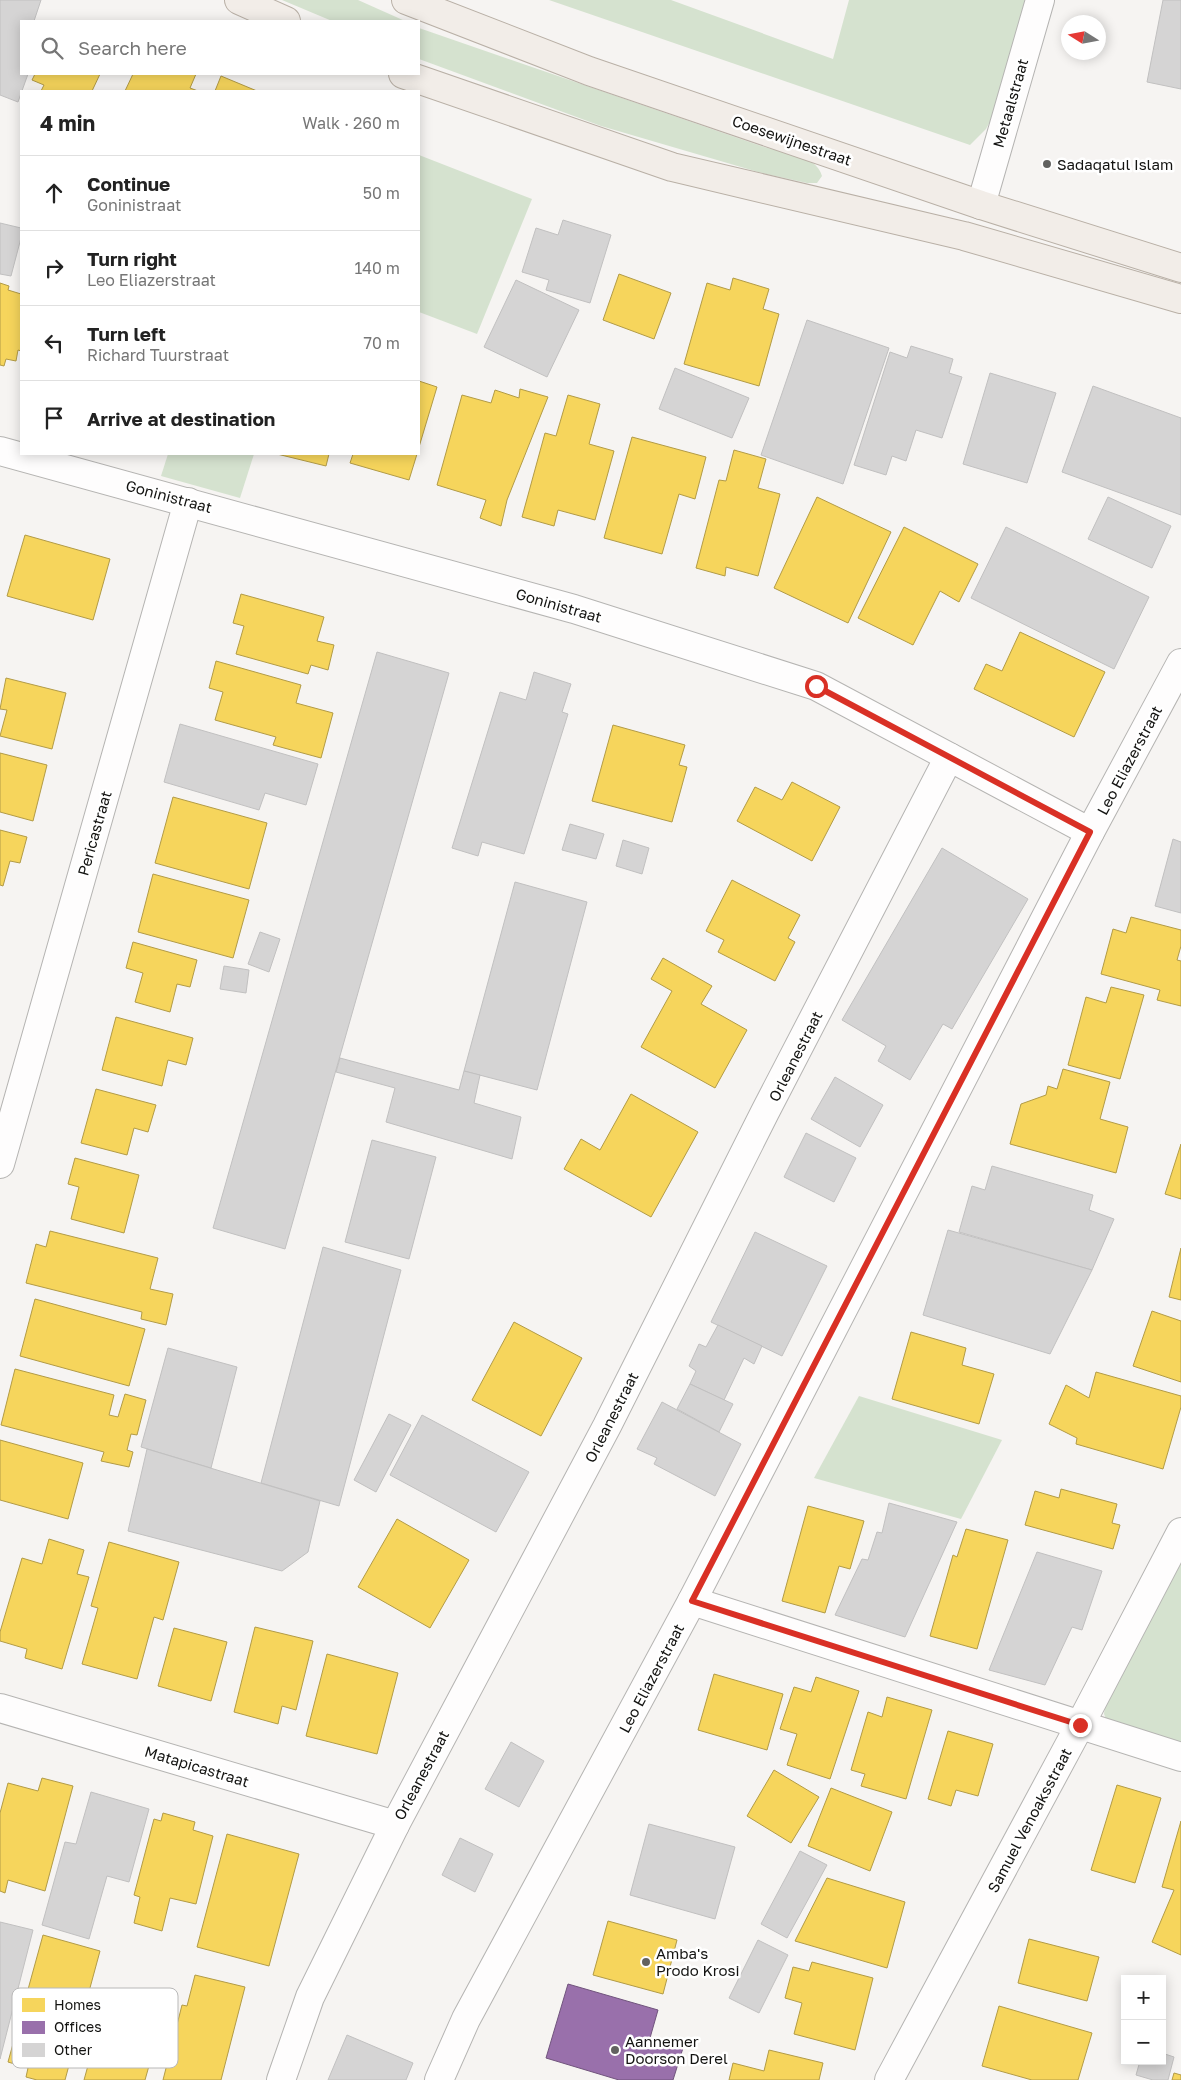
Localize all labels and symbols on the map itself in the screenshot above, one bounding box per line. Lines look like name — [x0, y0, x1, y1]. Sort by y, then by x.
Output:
north arrow — [1061, 15, 1106, 60]
street label: Metaalstraat — [989, 56, 1031, 150]
street label: Coesewijnestraat — [730, 111, 854, 169]
place label: Sadaqatul Islam — [1057, 155, 1173, 173]
marker: Sadaqatul Islam — [1041, 158, 1053, 170]
street label: Goninistraat — [124, 476, 214, 516]
street label: Goninistraat — [514, 584, 604, 626]
route start — [805, 675, 828, 698]
street label: Leo Eliazerstraat — [1093, 702, 1165, 818]
street label: Pericastraat — [73, 789, 115, 877]
street label: Orleanestraat — [764, 1008, 826, 1104]
street label: Orleanestraat — [580, 1369, 642, 1465]
street label: Leo Eliazerstraat — [615, 1620, 687, 1736]
route end — [1069, 1714, 1092, 1737]
street label: Orleanestraat — [390, 1727, 452, 1823]
street label: Matapicastraat — [143, 1742, 251, 1790]
street label: Samuel Venoaksstraat — [983, 1745, 1075, 1895]
place label: Amba's Prodo Krosi — [656, 1944, 740, 1979]
marker: Amba's Prodo Krosi — [640, 1956, 652, 1968]
legend — [12, 1988, 178, 2068]
text: Homes — [54, 1996, 101, 2013]
text: Offices — [54, 2018, 102, 2035]
place label: Aannemer Doorson Derel — [625, 2032, 728, 2067]
text: Other — [54, 2041, 93, 2058]
marker: Aannemer Doorson Derel — [609, 2044, 621, 2056]

